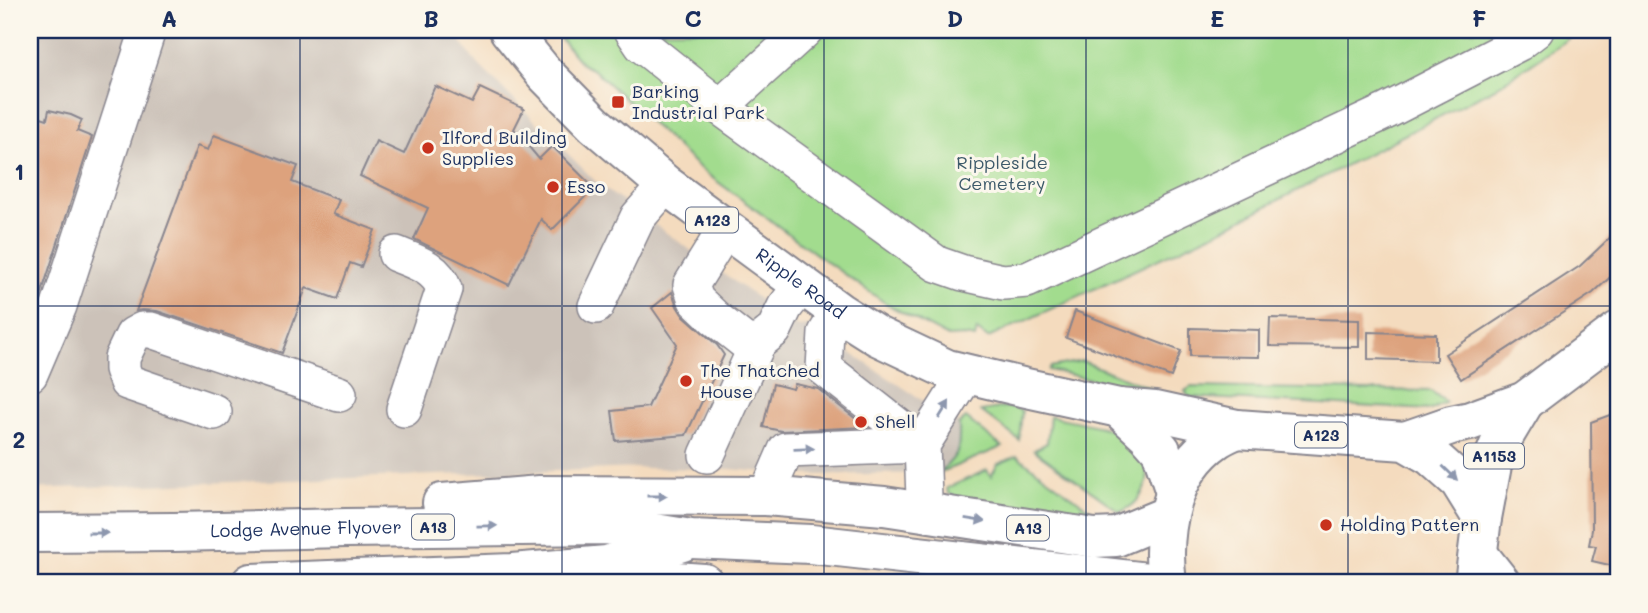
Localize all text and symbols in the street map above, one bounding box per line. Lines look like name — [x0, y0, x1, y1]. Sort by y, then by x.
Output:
text: A — [161, 3, 177, 33]
text: B — [423, 3, 439, 33]
text: C — [684, 3, 702, 33]
text: D — [947, 3, 963, 33]
text: E — [1210, 3, 1224, 33]
text: F — [1472, 3, 1486, 33]
place label: Barking Industrial Park — [632, 79, 765, 124]
marker: Barking Industrial Park — [610, 94, 626, 110]
place label: Ilford Building Supplies — [442, 125, 567, 170]
marker: Ilford Building Supplies — [420, 140, 436, 156]
park label: Rippleside Cemetery — [956, 150, 1048, 195]
text: 1 — [14, 156, 24, 186]
place label: Esso — [567, 174, 606, 198]
marker: Esso — [545, 179, 561, 195]
road number: A123 — [686, 208, 738, 232]
street label: Ripple Road — [751, 242, 851, 324]
place label: The Thatched House — [700, 358, 820, 403]
marker: The Thatched House — [678, 373, 694, 389]
one-way arrow — [938, 400, 951, 419]
place label: Shell — [875, 409, 915, 433]
marker: Shell — [853, 414, 869, 430]
road number: A123 — [1295, 422, 1347, 448]
text: 2 — [13, 424, 25, 454]
one-way arrow — [794, 444, 816, 455]
road number: A1153 — [1464, 444, 1524, 468]
one-way arrow — [1441, 464, 1458, 480]
one-way arrow — [646, 490, 668, 502]
place label: Holding Pattern — [1340, 512, 1479, 536]
street label: Lodge Avenue Flyover — [210, 514, 402, 542]
road number: A13 — [412, 514, 454, 540]
one-way arrow — [964, 515, 986, 526]
road number: A13 — [1007, 516, 1049, 540]
marker: Holding Pattern — [1318, 517, 1334, 533]
one-way arrow — [476, 521, 498, 532]
one-way arrow — [87, 527, 109, 538]

